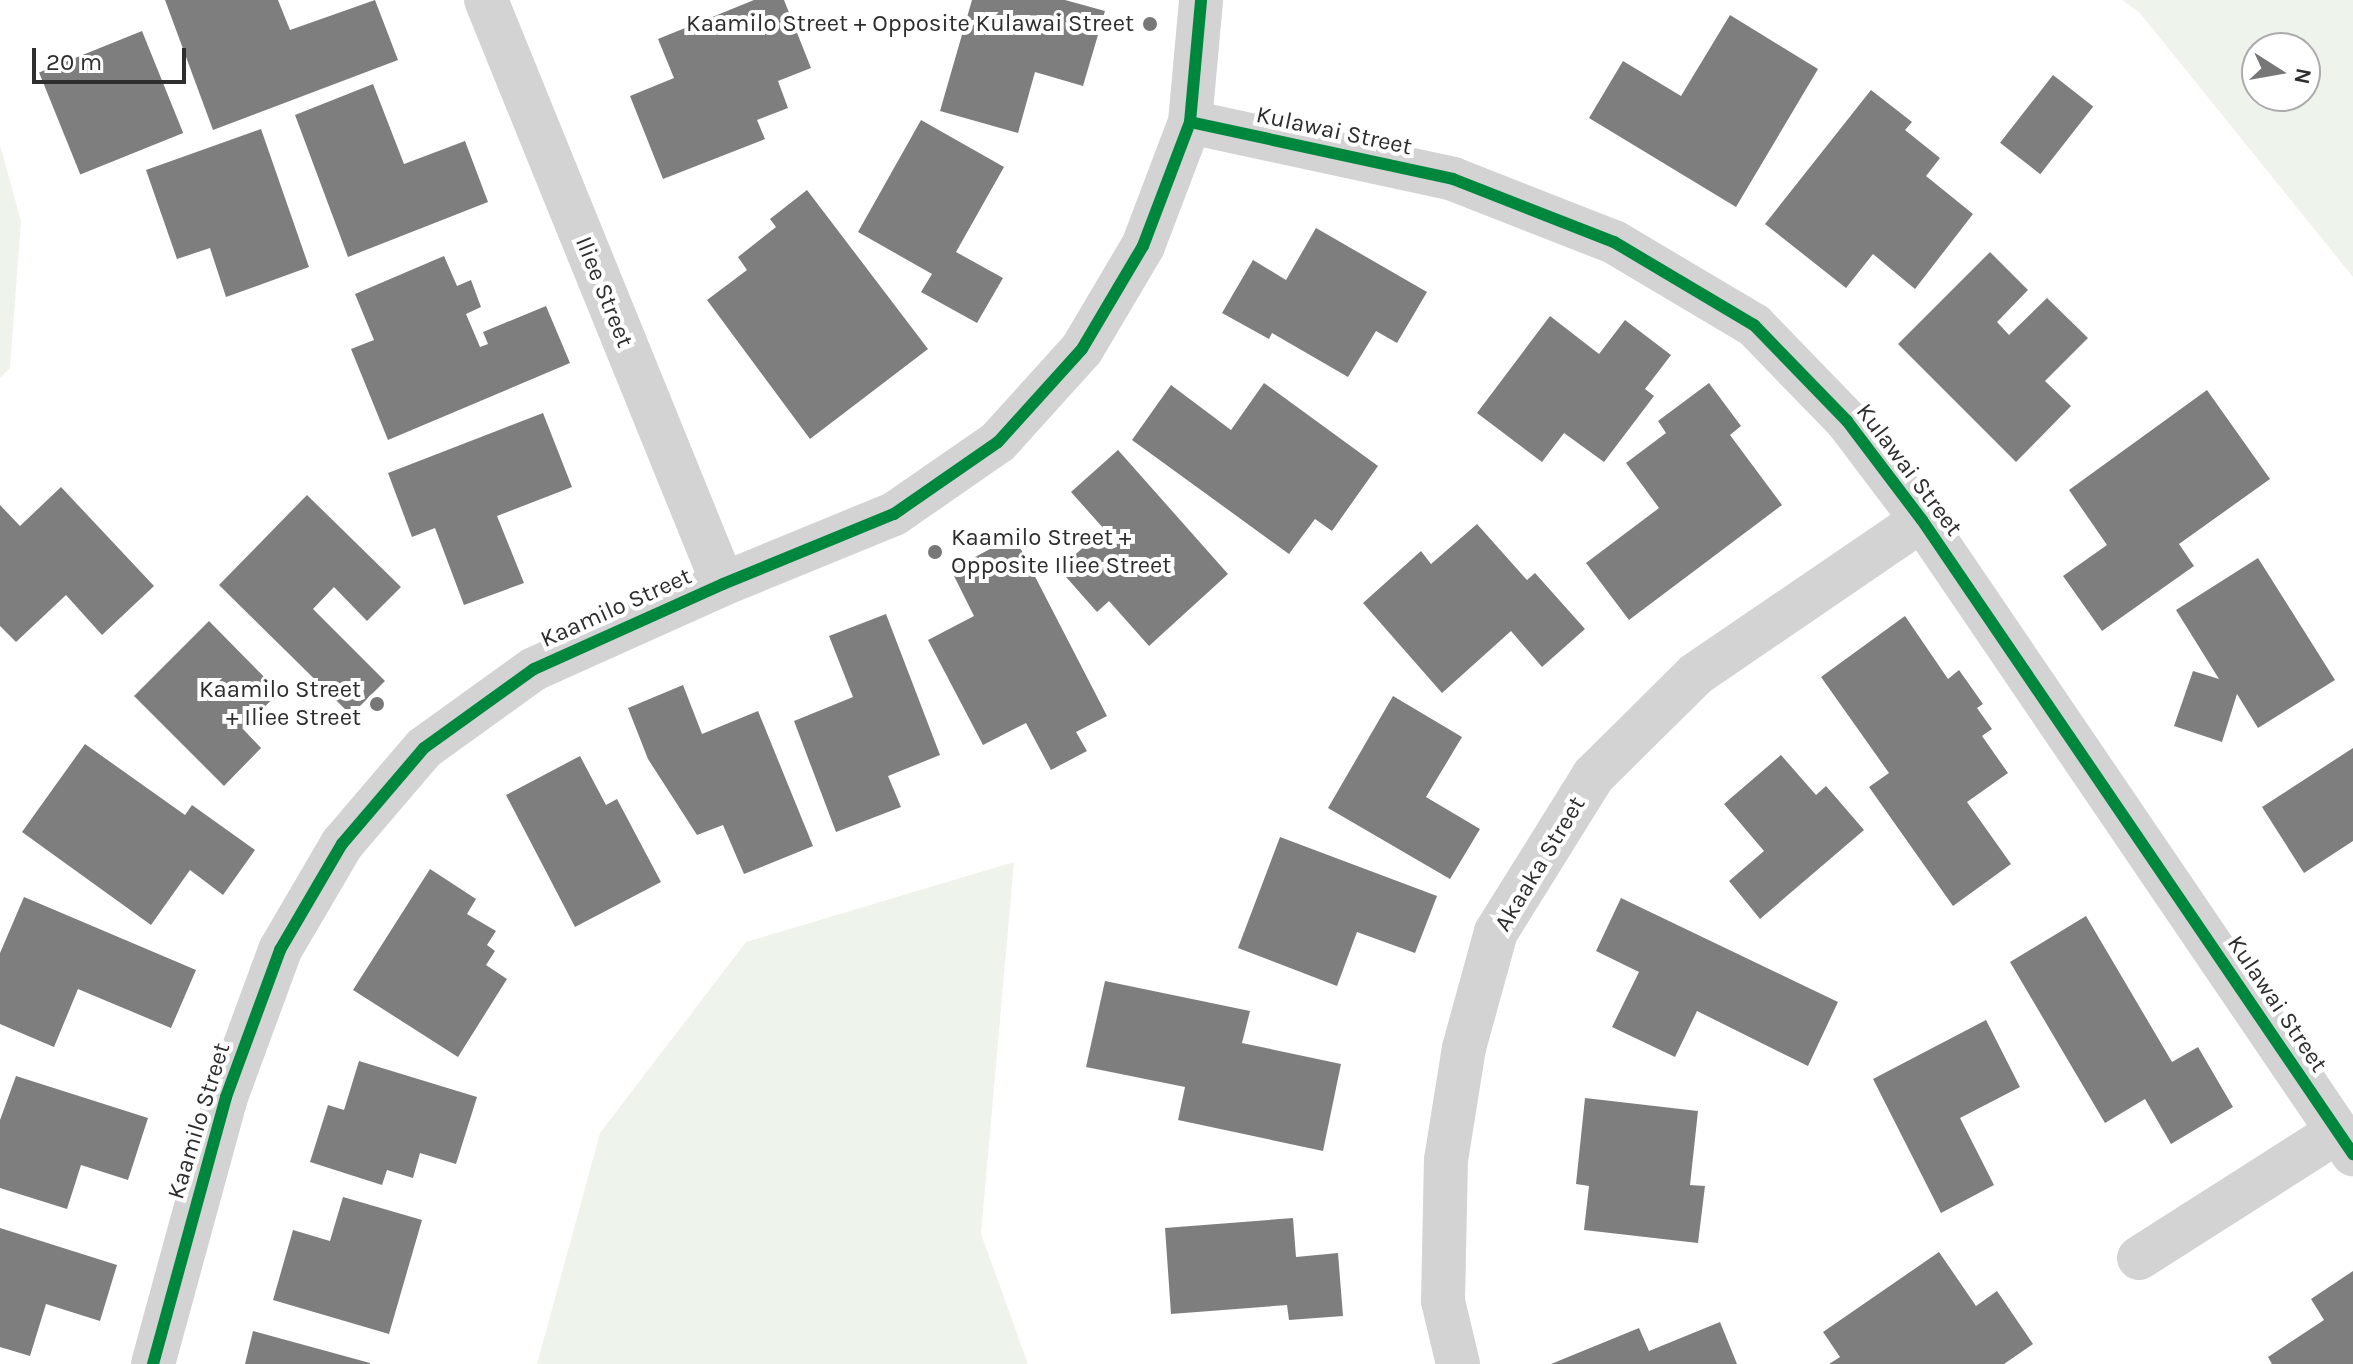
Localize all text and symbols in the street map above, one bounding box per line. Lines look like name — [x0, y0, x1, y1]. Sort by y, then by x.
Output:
place label: Kaamilo Street + Opposite Kulawai Street — [686, 10, 1134, 38]
marker: Kaamilo Street + Opposite Kulawai Street — [1141, 15, 1159, 33]
scale bar — [36, 32, 190, 82]
north arrow — [2241, 32, 2321, 112]
text: 20 m — [46, 48, 102, 76]
text: N — [2288, 66, 2317, 86]
street label: Kulawai Street — [1254, 100, 1414, 162]
street label: Iliee Street — [569, 232, 639, 352]
street label: Kulawai Street — [1850, 398, 1968, 542]
place label: Kaamilo Street + Opposite Iliee Street — [951, 524, 1171, 580]
marker: Kaamilo Street + Opposite Iliee Street — [926, 543, 944, 561]
street label: Kaamilo Street — [536, 562, 696, 654]
place label: Kaamilo Street + Iliee Street — [199, 676, 361, 732]
marker: Kaamilo Street + Iliee Street — [368, 695, 386, 713]
street label: Akaaka Street — [1489, 791, 1591, 937]
street label: Kulawai Street — [2221, 930, 2333, 1078]
street label: Kaamilo Street — [162, 1039, 236, 1203]

